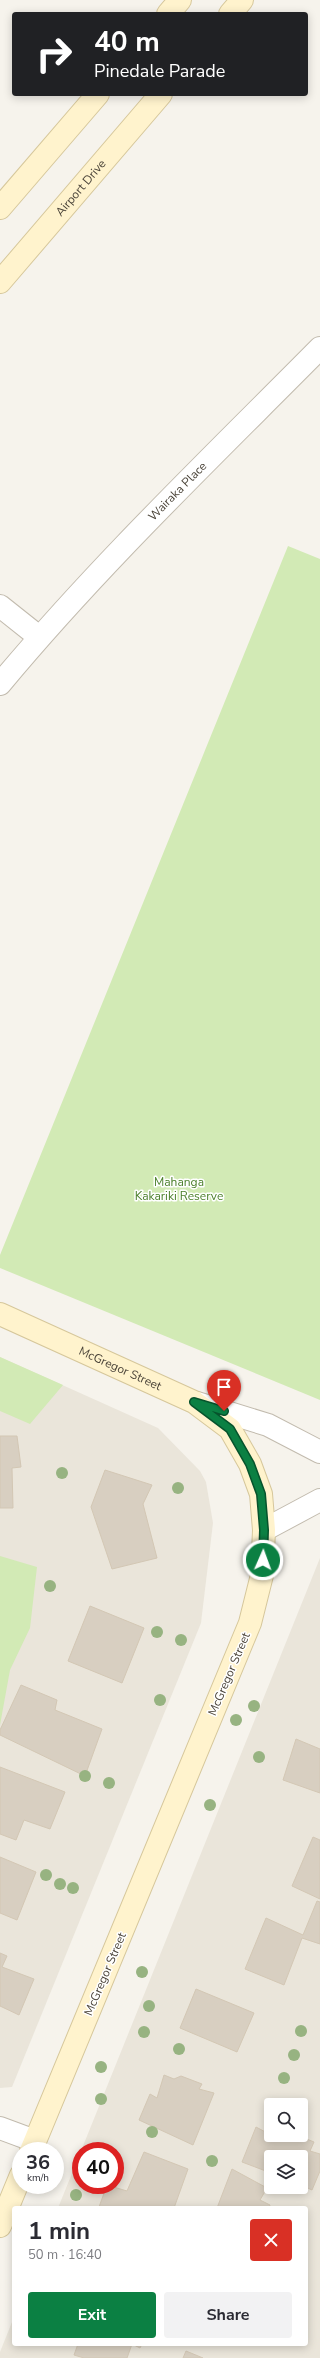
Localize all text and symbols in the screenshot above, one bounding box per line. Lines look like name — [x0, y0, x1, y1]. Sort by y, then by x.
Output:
text: 40 m — [94, 23, 160, 61]
icon: right — [28, 28, 80, 80]
text: Pinedale Parade — [94, 59, 225, 83]
street label: Airport Drive — [52, 156, 109, 220]
street label: Wairaka Place — [145, 458, 210, 524]
park label: Mahanga Kakariki Reserve — [135, 1174, 223, 1204]
street label: McGregor Street — [76, 1343, 165, 1395]
pin — [207, 1370, 241, 1411]
icon: arrive — [213, 1376, 235, 1398]
position arrow — [242, 1539, 284, 1581]
street label: McGregor Street — [204, 1629, 254, 1718]
street label: McGregor Street — [80, 1929, 130, 2018]
map controls — [264, 2098, 308, 2194]
button: search — [264, 2098, 308, 2142]
speed limit sign: 40 — [72, 2142, 124, 2194]
text: 36 — [26, 2149, 50, 2176]
button: layers — [264, 2150, 308, 2194]
text: km/h — [27, 2171, 49, 2185]
text: 1 min — [28, 2215, 90, 2247]
button: close — [250, 2219, 292, 2261]
text: 50 m · 16:40 — [28, 2246, 102, 2264]
button: Exit — [28, 2292, 156, 2338]
button: Share — [164, 2292, 292, 2338]

